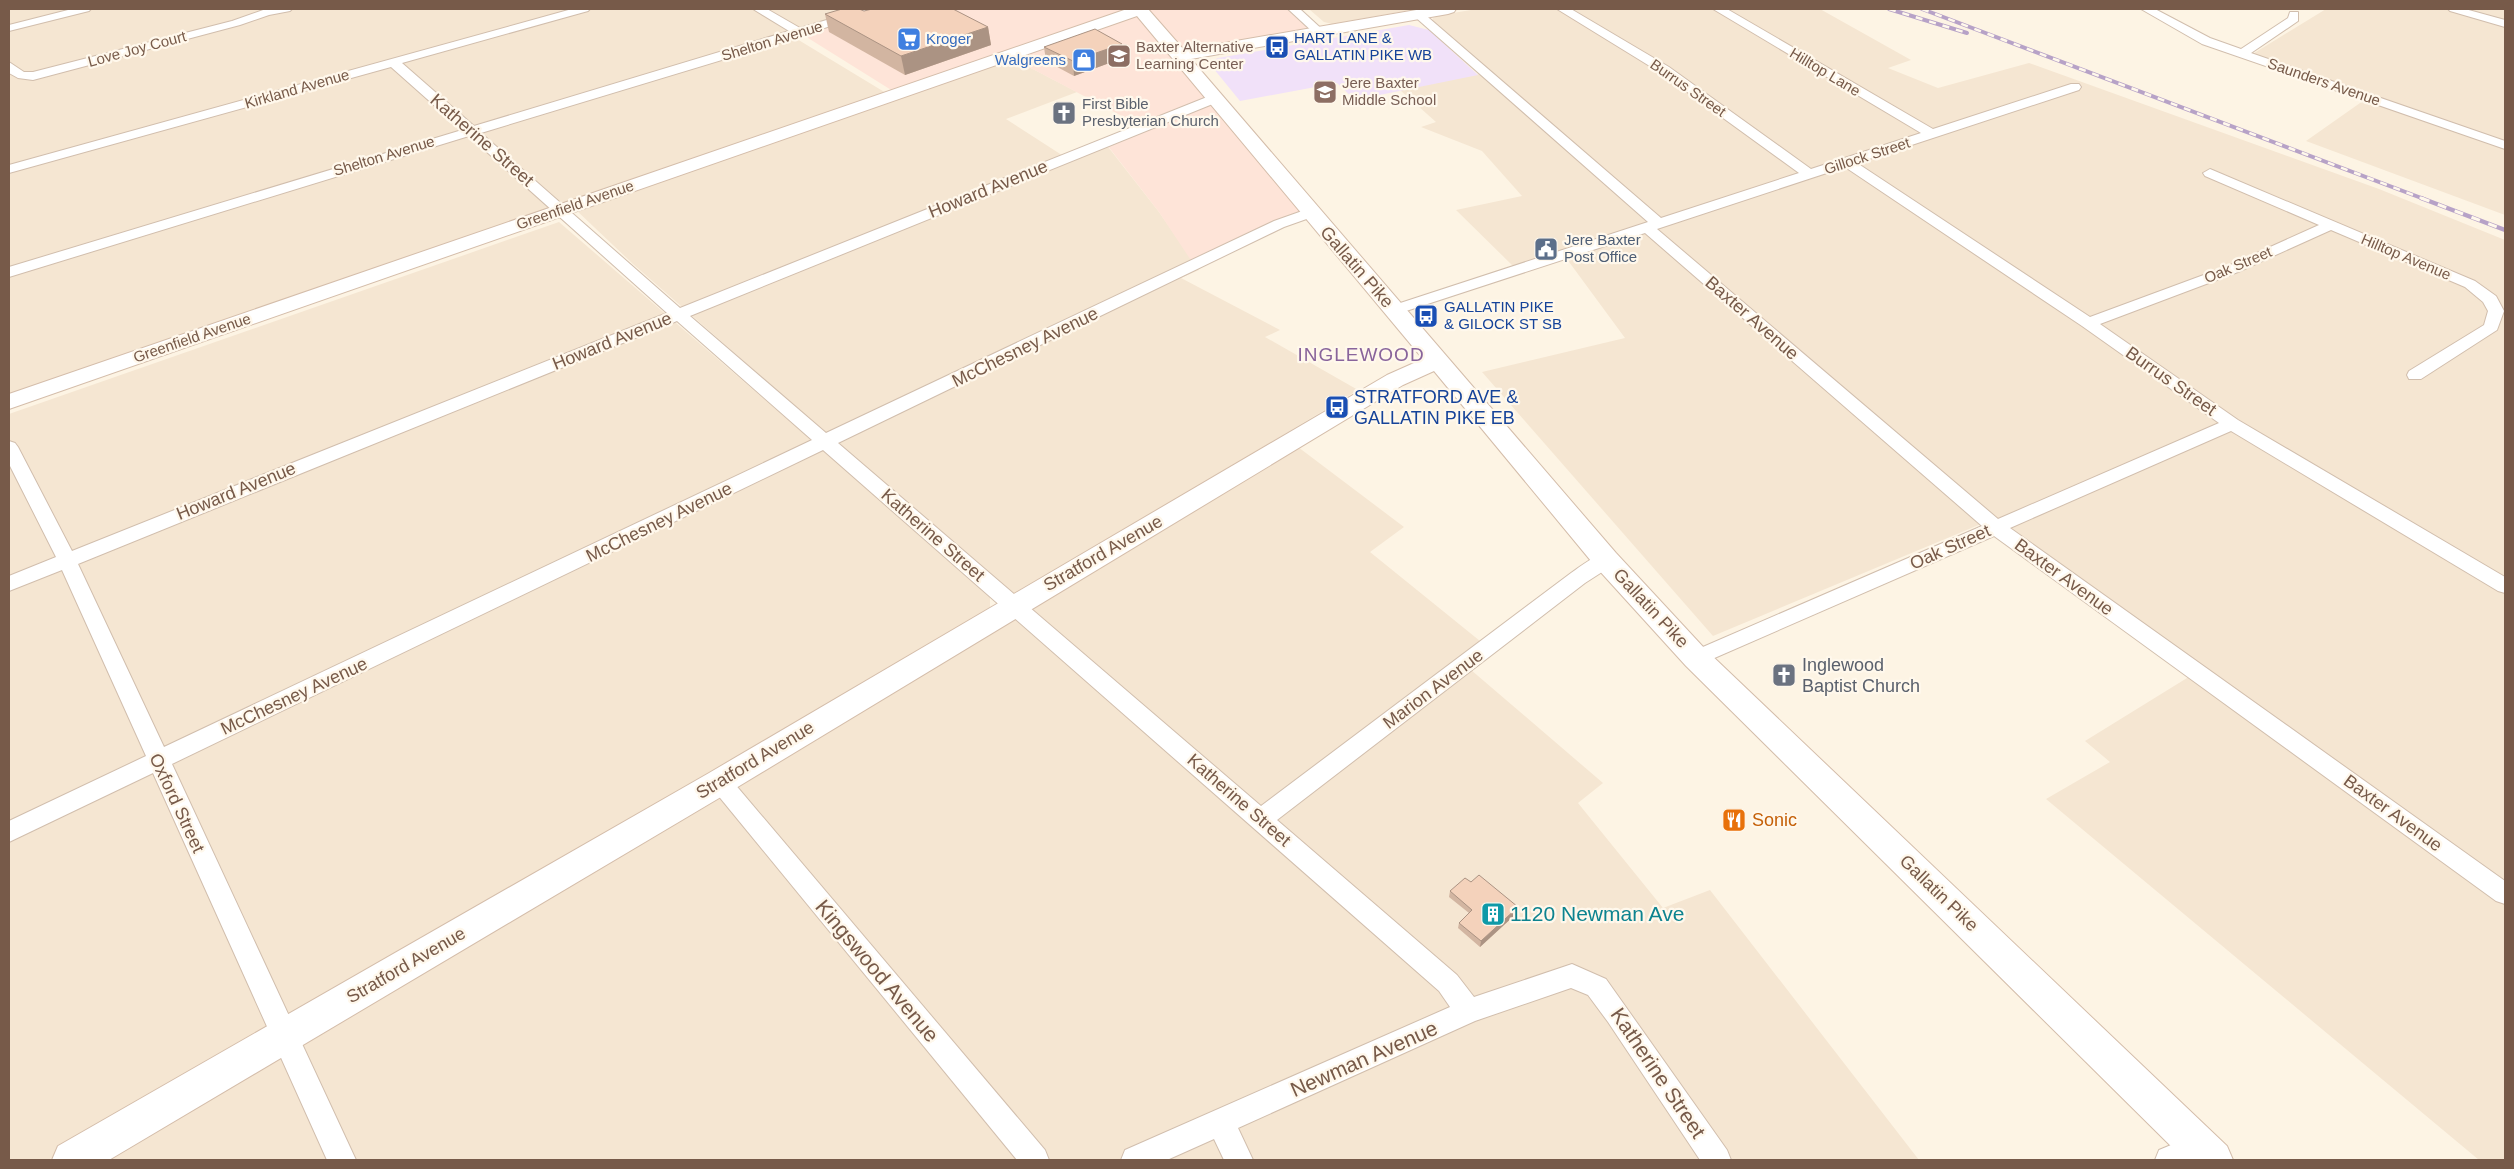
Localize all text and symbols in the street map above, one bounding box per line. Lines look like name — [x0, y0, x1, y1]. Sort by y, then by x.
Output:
street label: Shelton Avenue — [719, 17, 824, 64]
supermarket icon: Kroger — [896, 26, 922, 52]
street label: Love Joy Court — [86, 27, 189, 70]
place label: HART LANE & GALLATIN PIKE WB — [1294, 29, 1432, 63]
place label: Kroger — [926, 30, 971, 47]
bus stop icon: HART LANE & GALLATIN PIKE WB — [1264, 34, 1290, 60]
place label: Baxter Alternative Learning Center — [1136, 38, 1254, 72]
school or university icon: Baxter Alternative Learning Center — [1106, 43, 1132, 69]
street label: Hilltop Lane — [1787, 44, 1864, 99]
shop icon: Walgreens — [1071, 47, 1097, 73]
place label: Walgreens — [995, 51, 1066, 68]
street label: Saunders Avenue — [2266, 54, 2383, 109]
street label: Burrus Street — [1647, 55, 1730, 120]
street label: Kirkland Avenue — [243, 65, 351, 112]
place label: Jere Baxter Middle School — [1342, 74, 1436, 108]
school or university icon: Jere Baxter Middle School — [1312, 79, 1338, 105]
street label: Katherine Street — [426, 90, 538, 190]
place label: First Bible Presbyterian Church — [1082, 95, 1219, 129]
church icon: First Bible Presbyterian Church — [1051, 100, 1077, 126]
street label: Shelton Avenue — [331, 132, 436, 179]
street label: Gillock Street — [1822, 133, 1913, 177]
street label: Howard Avenue — [925, 156, 1051, 222]
street label: Greenfield Avenue — [514, 176, 636, 233]
street label: Gallatin Pike — [1316, 222, 1398, 312]
street label: Hilltop Avenue — [2359, 230, 2454, 283]
place label: Jere Baxter Post Office — [1564, 231, 1641, 265]
public building icon: Jere Baxter Post Office — [1533, 236, 1559, 262]
street label: Oak Street — [2201, 242, 2275, 286]
street label: Baxter Avenue — [1701, 272, 1803, 364]
place label: GALLATIN PIKE & GILOCK ST SB — [1444, 298, 1562, 332]
street label: McChesney Avenue — [949, 303, 1101, 391]
bus stop icon: GALLATIN PIKE & GILOCK ST SB — [1413, 303, 1439, 329]
street label: Howard Avenue — [549, 308, 675, 374]
street label: Greenfield Avenue — [131, 309, 253, 366]
street label: Burrus Street — [2122, 342, 2220, 420]
district label: INGLEWOOD — [1297, 344, 1425, 365]
place label: STRATFORD AVE & GALLATIN PIKE EB — [1354, 387, 1518, 428]
bus stop icon: STRATFORD AVE & GALLATIN PIKE EB — [1324, 394, 1350, 420]
street label: Howard Avenue — [173, 458, 299, 524]
street label: McChesney Avenue — [583, 478, 735, 566]
street label: Katherine Street — [877, 485, 989, 585]
street label: Stratford Avenue — [1040, 511, 1166, 595]
street label: Oak Street — [1907, 520, 1993, 574]
street label: Baxter Avenue — [2011, 535, 2117, 619]
street label: Gallatin Pike — [1609, 564, 1693, 652]
street label: Marion Avenue — [1379, 645, 1487, 733]
street label: McChesney Avenue — [217, 653, 371, 739]
place label: Inglewood Baptist Church — [1802, 655, 1920, 696]
church icon: Inglewood Baptist Church — [1771, 662, 1797, 688]
street label: Stratford Avenue — [693, 717, 817, 803]
street label: Oxford Street — [145, 750, 209, 856]
street label: Katherine Street — [1183, 750, 1295, 850]
street label: Baxter Avenue — [2340, 771, 2446, 855]
restaurant icon: Sonic — [1721, 807, 1747, 833]
place label: Sonic — [1752, 810, 1797, 830]
street label: Gallatin Pike — [1896, 851, 1982, 935]
street label: Kingswood Avenue — [811, 895, 943, 1046]
building icon: 1120 Newman Ave — [1480, 901, 1506, 927]
place label: 1120 Newman Ave — [1510, 902, 1684, 925]
street label: Stratford Avenue — [343, 923, 469, 1007]
street label: Katherine Street — [1606, 1003, 1710, 1142]
street label: Newman Avenue — [1287, 1016, 1441, 1101]

